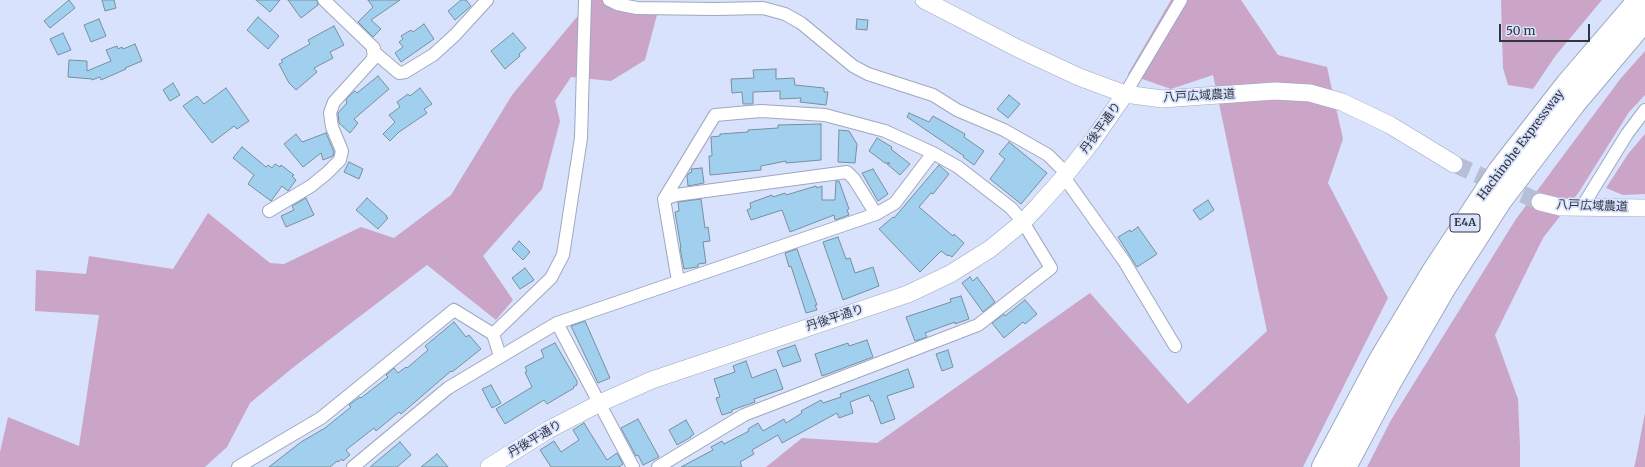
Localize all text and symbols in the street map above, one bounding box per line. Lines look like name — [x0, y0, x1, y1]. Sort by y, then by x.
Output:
scale bar — [1501, 16, 1592, 42]
text: 50 m — [1506, 23, 1535, 38]
street label: 八戸広域農道 — [1163, 87, 1235, 105]
street label: Hachinohe Expressway — [1475, 87, 1567, 203]
street label: 丹後平通り — [1078, 99, 1124, 157]
street label: 八戸広域農道 — [1556, 198, 1628, 214]
road number: E4A — [1450, 214, 1480, 232]
street label: 丹後平通り — [804, 302, 866, 334]
street label: 丹後平通り — [506, 417, 564, 461]

